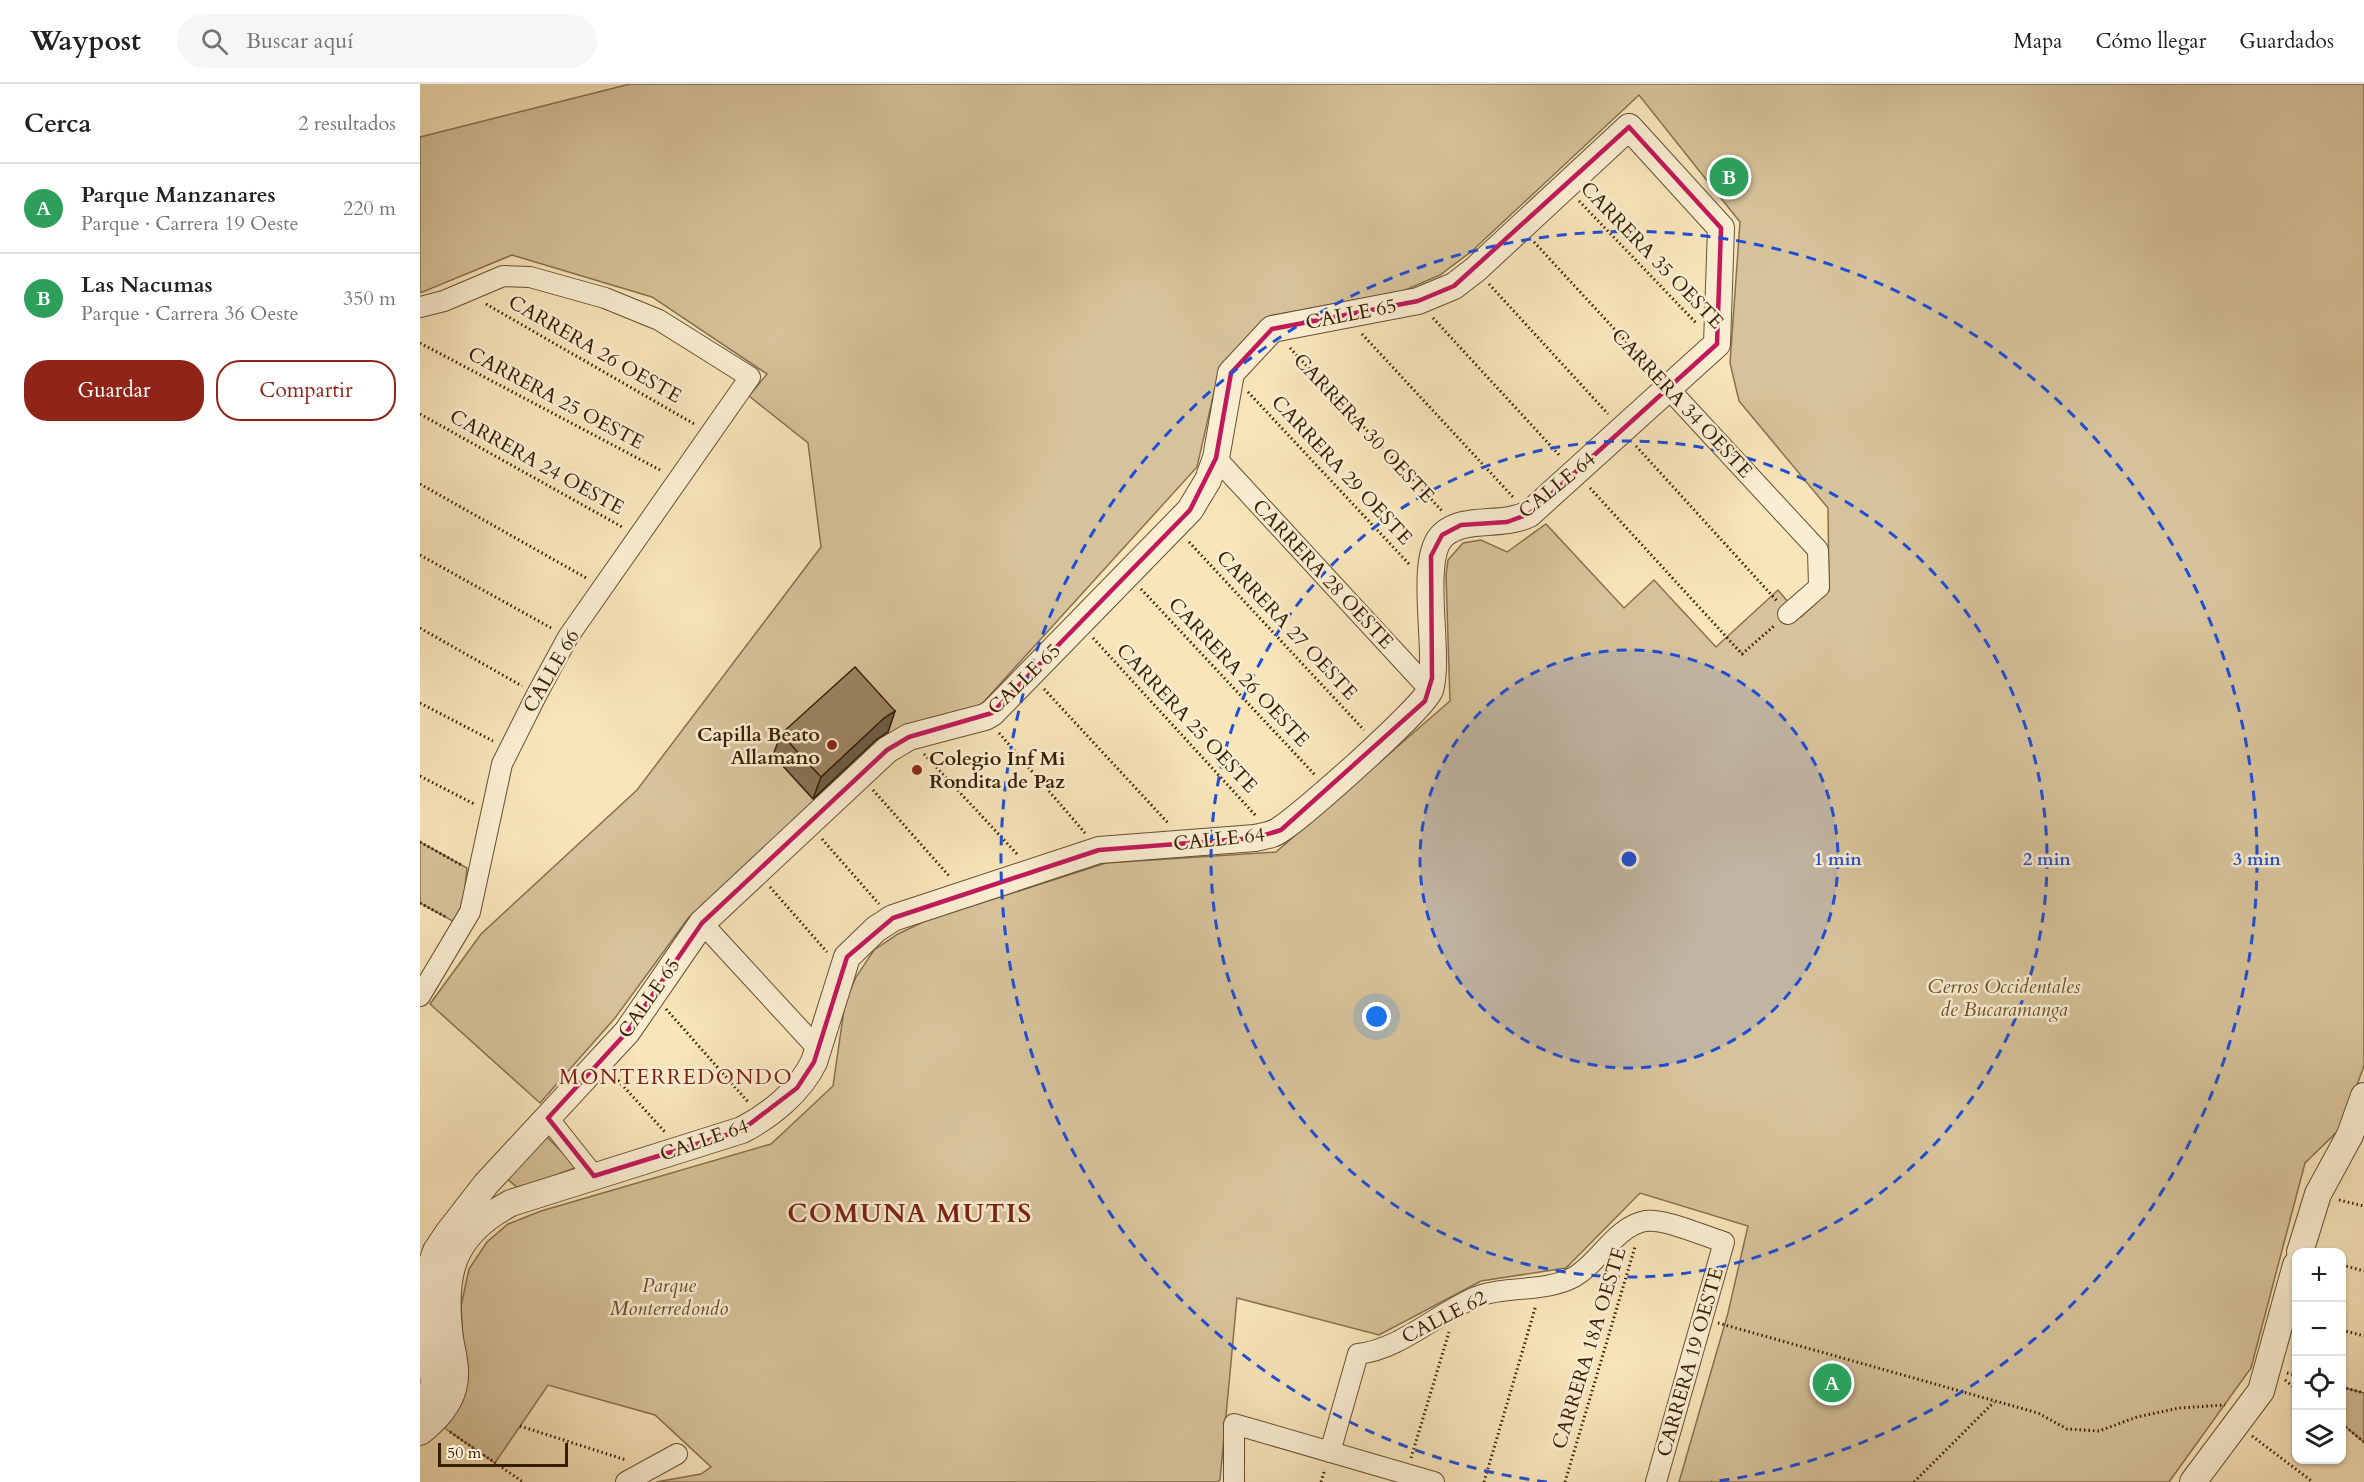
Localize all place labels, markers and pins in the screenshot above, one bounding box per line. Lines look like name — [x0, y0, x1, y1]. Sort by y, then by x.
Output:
pin: B — [1710, 154, 1748, 200]
place label: Capilla Beato Allamano — [697, 721, 820, 771]
marker: Capilla Beato Allamano — [825, 738, 839, 752]
place label: Colegio Inf Mi Rondita de Paz — [929, 745, 1065, 795]
marker: Colegio Inf Mi Rondita de Paz — [910, 763, 924, 777]
centre of rings — [1619, 849, 1639, 869]
pin: A — [1812, 1360, 1852, 1406]

